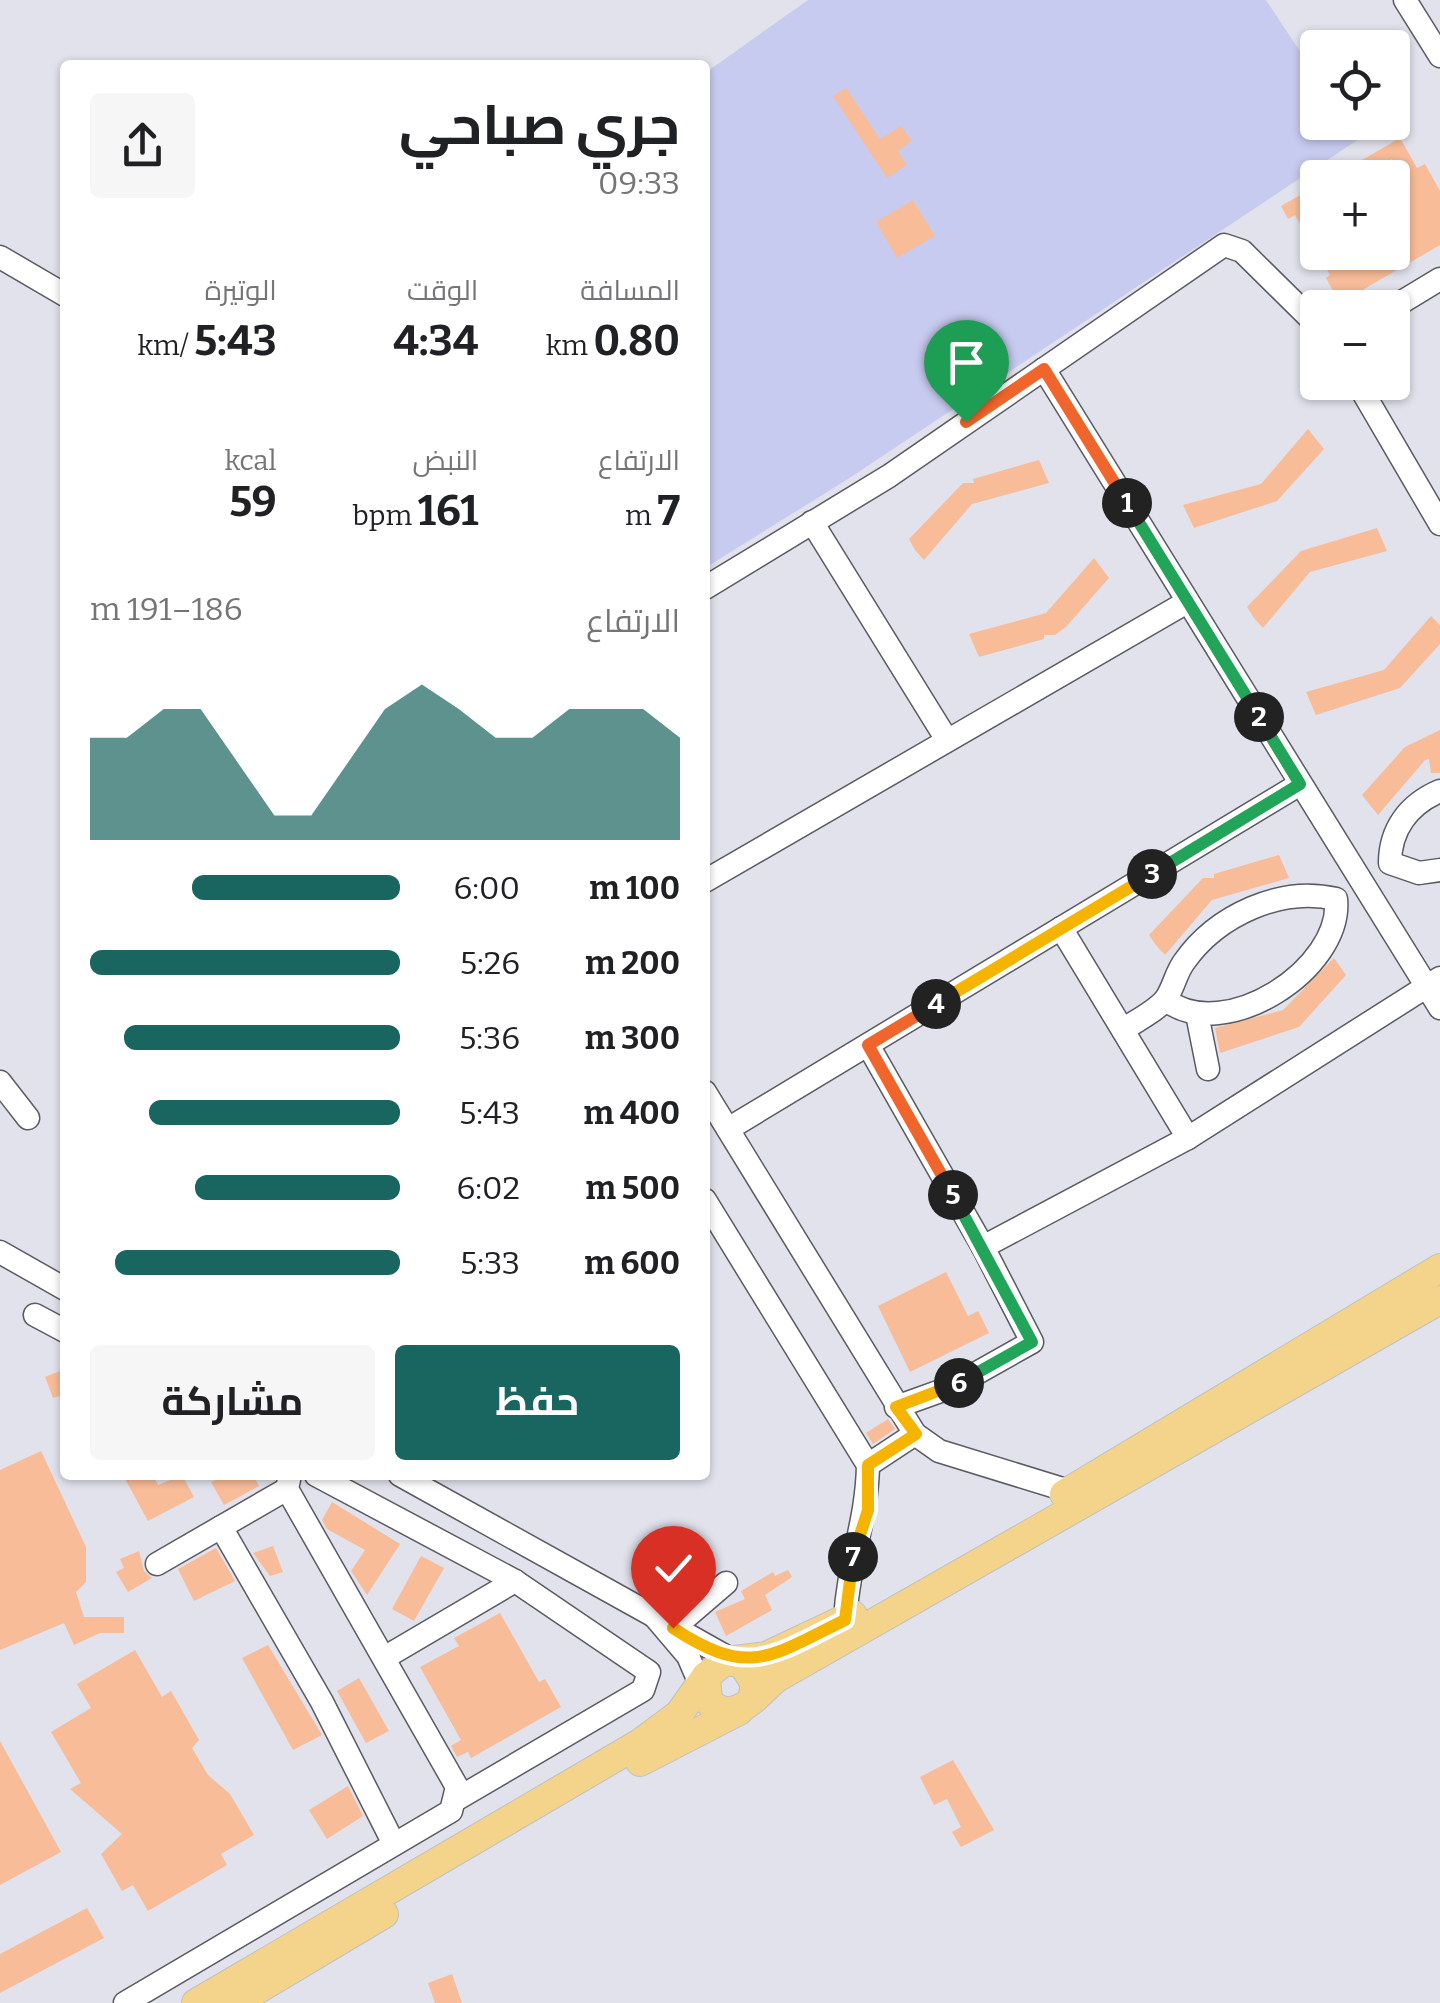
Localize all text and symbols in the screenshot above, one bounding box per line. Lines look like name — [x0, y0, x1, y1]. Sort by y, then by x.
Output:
map controls — [1300, 30, 1410, 400]
button: locate — [1300, 30, 1410, 140]
button: share — [90, 93, 195, 198]
text: جري صباحي — [399, 93, 680, 159]
button: + — [1300, 160, 1410, 270]
text: 09:33 — [598, 164, 680, 202]
text: الوتيرة — [205, 274, 277, 307]
text: الوقت — [407, 274, 478, 307]
text: المسافة — [580, 274, 680, 307]
button: − — [1300, 290, 1410, 400]
text: 5:43 — [194, 316, 277, 366]
text: 4:34 — [393, 316, 478, 366]
text: 0.80 — [594, 316, 680, 366]
pin — [924, 320, 1009, 423]
text: /km — [138, 329, 194, 362]
text: km — [546, 329, 594, 362]
icon: arrive — [939, 335, 994, 390]
text: kcal — [225, 444, 277, 477]
text: النبض — [412, 444, 478, 477]
text: الارتفاع — [598, 444, 680, 477]
text: 59 — [229, 477, 277, 527]
pin: 1 — [1102, 478, 1152, 528]
text: 161 — [418, 486, 478, 536]
text: 7 — [657, 486, 680, 536]
text: 1 — [1121, 486, 1133, 519]
text: bpm — [353, 499, 418, 532]
text: m — [625, 499, 657, 532]
text: 186–191 m — [90, 590, 242, 628]
text: الارتفاع — [586, 602, 680, 640]
pin: 2 — [1234, 692, 1284, 742]
text: 2 — [1251, 700, 1267, 733]
pin: 3 — [1127, 849, 1177, 899]
text: 3 — [1144, 857, 1160, 890]
text: 6:00 — [453, 869, 520, 907]
text: 100 m — [589, 869, 680, 907]
text: 5:26 — [460, 944, 520, 982]
text: 200 m — [585, 944, 680, 982]
pin: 4 — [911, 979, 961, 1029]
text: 4 — [927, 987, 945, 1020]
text: 5:36 — [459, 1019, 520, 1057]
text: 300 m — [585, 1019, 680, 1057]
text: 5:43 — [459, 1094, 520, 1132]
text: 400 m — [584, 1094, 680, 1132]
text: 6:02 — [457, 1169, 520, 1207]
text: 500 m — [586, 1169, 680, 1207]
pin: 5 — [928, 1170, 978, 1220]
text: 5 — [945, 1178, 961, 1211]
text: 5:33 — [460, 1244, 520, 1282]
text: 600 m — [584, 1244, 680, 1282]
button: مشاركة — [90, 1345, 375, 1460]
button: حفظ — [395, 1345, 680, 1460]
pin: 6 — [934, 1358, 984, 1408]
text: 6 — [951, 1366, 967, 1399]
pin — [631, 1526, 716, 1629]
pin: 7 — [828, 1532, 878, 1582]
text: 7 — [845, 1540, 861, 1573]
icon: check — [646, 1541, 701, 1596]

